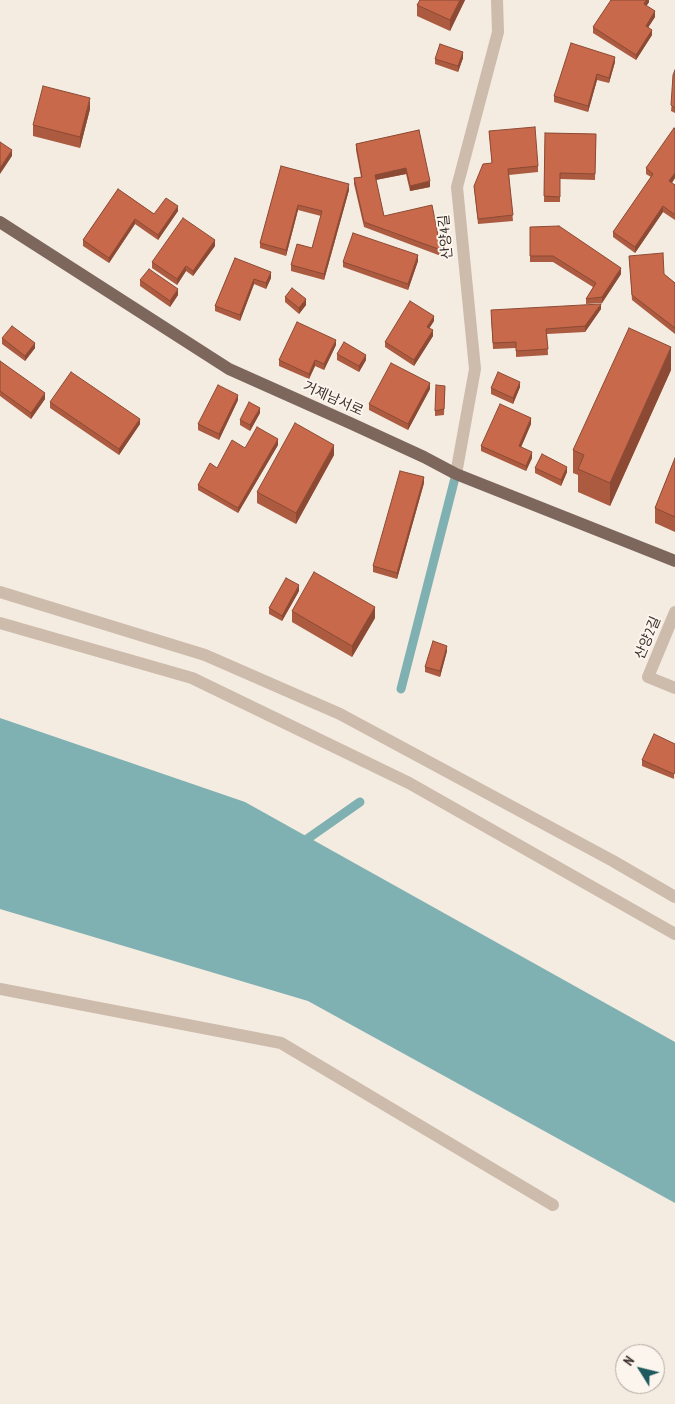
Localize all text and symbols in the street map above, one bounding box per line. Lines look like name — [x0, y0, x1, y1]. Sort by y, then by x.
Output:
street label: 산양4길 — [436, 214, 456, 260]
street label: 거제남서로 — [300, 378, 366, 420]
street label: 산양2길 — [631, 614, 665, 662]
north arrow — [615, 1344, 665, 1394]
text: N — [619, 1352, 638, 1369]

